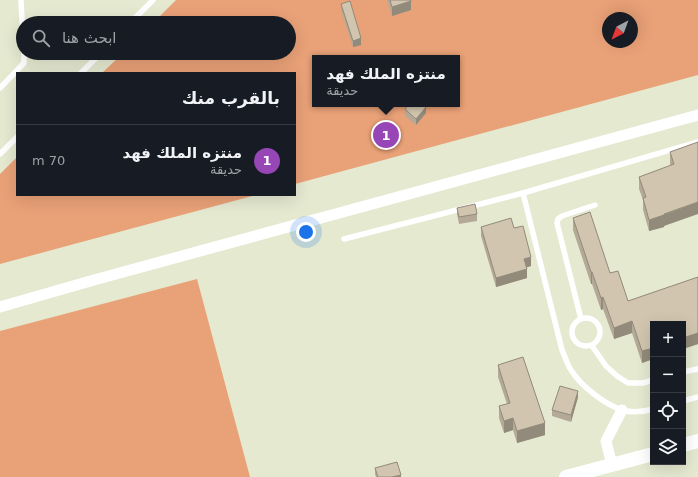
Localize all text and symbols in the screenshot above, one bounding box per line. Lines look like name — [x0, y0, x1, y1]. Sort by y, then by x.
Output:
north arrow — [602, 12, 638, 48]
search box — [16, 16, 296, 60]
icon: search — [30, 27, 52, 49]
text: ابحث هنا — [62, 29, 117, 47]
popup — [312, 55, 460, 107]
text: منتزه الملك فهد — [326, 65, 446, 83]
text: حديقة — [326, 83, 358, 98]
text: بالقرب منك — [182, 88, 280, 108]
pin: 1 — [373, 120, 399, 150]
text: منتزه الملك فهد — [123, 144, 242, 162]
text: 70 m — [32, 153, 65, 168]
text: 1 — [262, 153, 272, 168]
text: حديقة — [210, 162, 242, 177]
your location — [296, 222, 316, 242]
map controls — [650, 321, 686, 465]
button: + — [650, 321, 686, 357]
button: − — [650, 357, 686, 393]
button: locate — [650, 393, 686, 429]
button: layers — [650, 429, 686, 465]

